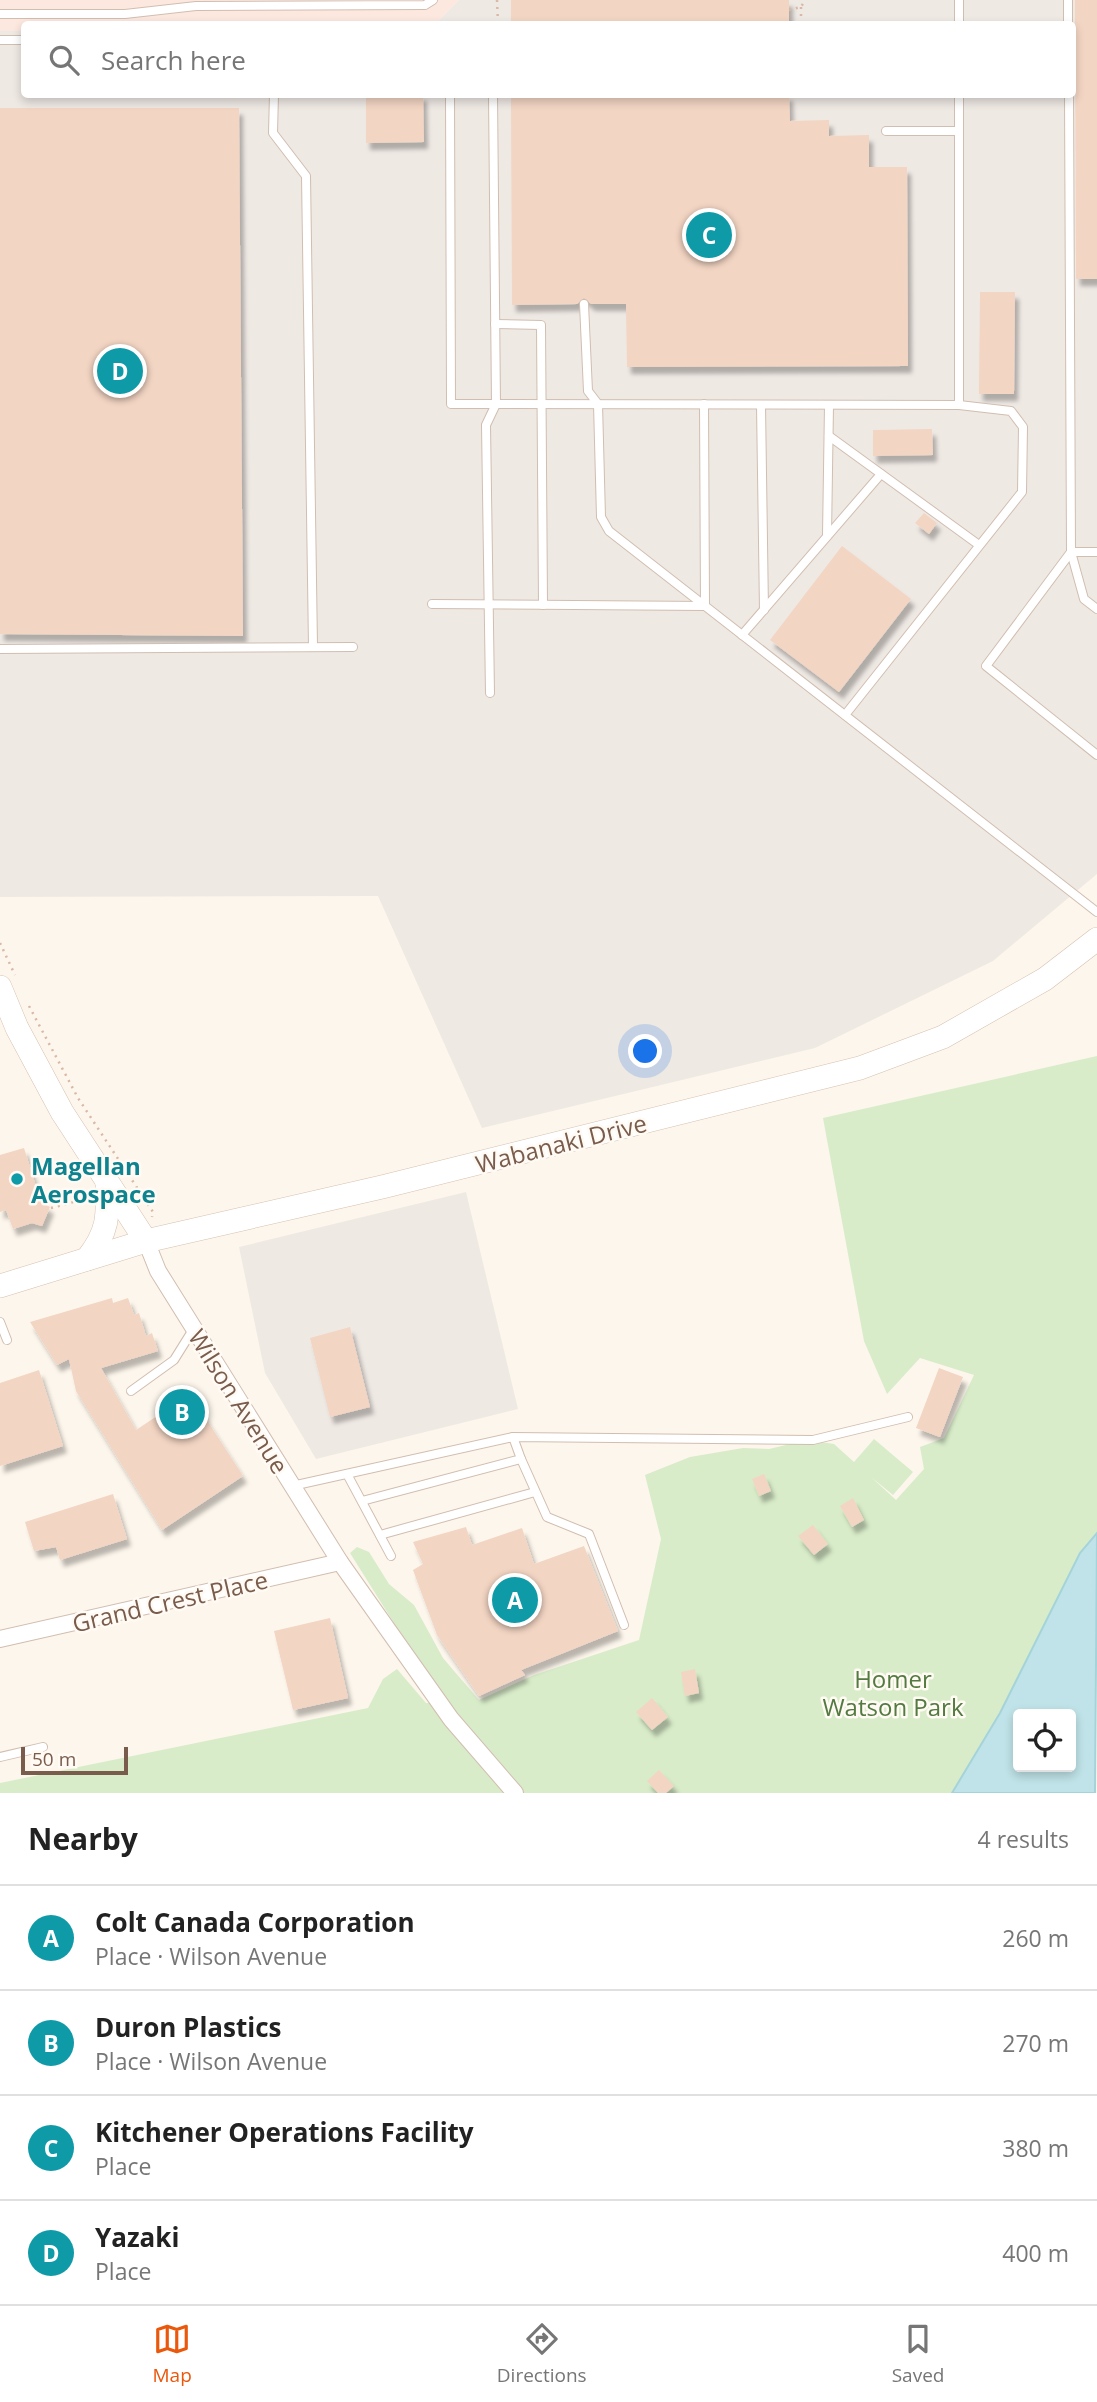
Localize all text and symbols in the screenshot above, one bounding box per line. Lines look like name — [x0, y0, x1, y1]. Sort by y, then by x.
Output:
search box — [21, 21, 1076, 98]
icon: search — [45, 41, 83, 79]
text: Search here — [101, 42, 246, 78]
pin: C — [686, 209, 732, 261]
pin: D — [97, 345, 143, 397]
your location — [628, 1034, 662, 1068]
street label: Wabanaki Drive — [472, 1106, 650, 1180]
place label: Magellan Aerospace — [31, 1149, 156, 1210]
marker: Magellan Aerospace — [9, 1171, 25, 1187]
street label: Wilson Avenue — [181, 1322, 297, 1480]
pin: B — [159, 1386, 205, 1438]
street label: Grand Crest Place — [69, 1562, 271, 1640]
pin: A — [492, 1574, 538, 1626]
park label: Homer Watson Park — [822, 1662, 964, 1723]
map controls — [1013, 1709, 1076, 1772]
button: locate — [1013, 1709, 1076, 1772]
scale bar — [21, 1744, 128, 1776]
text: 50 m — [32, 1746, 76, 1772]
text: Nearby — [28, 1818, 138, 1859]
text: 4 results — [978, 1823, 1069, 1855]
text: Colt Canada Corporation — [95, 1904, 415, 1940]
text: A — [43, 1922, 59, 1954]
text: 260 m — [1002, 1922, 1069, 1954]
text: Place · Wilson Avenue — [95, 1940, 327, 1972]
text: Duron Plastics — [95, 2009, 281, 2045]
text: B — [43, 2027, 59, 2059]
text: 270 m — [1002, 2027, 1069, 2059]
text: Place · Wilson Avenue — [95, 2045, 327, 2077]
text: Kitchener Operations Facility — [95, 2114, 474, 2150]
text: C — [44, 2132, 58, 2164]
text: 380 m — [1002, 2132, 1069, 2164]
text: Place — [95, 2150, 151, 2182]
text: Yazaki — [95, 2219, 179, 2255]
text: D — [42, 2237, 60, 2269]
text: 400 m — [1002, 2237, 1069, 2269]
text: Place — [95, 2255, 151, 2287]
tab: Map — [153, 2320, 192, 2388]
tab: Directions — [497, 2320, 587, 2388]
tab: Saved — [892, 2320, 944, 2388]

